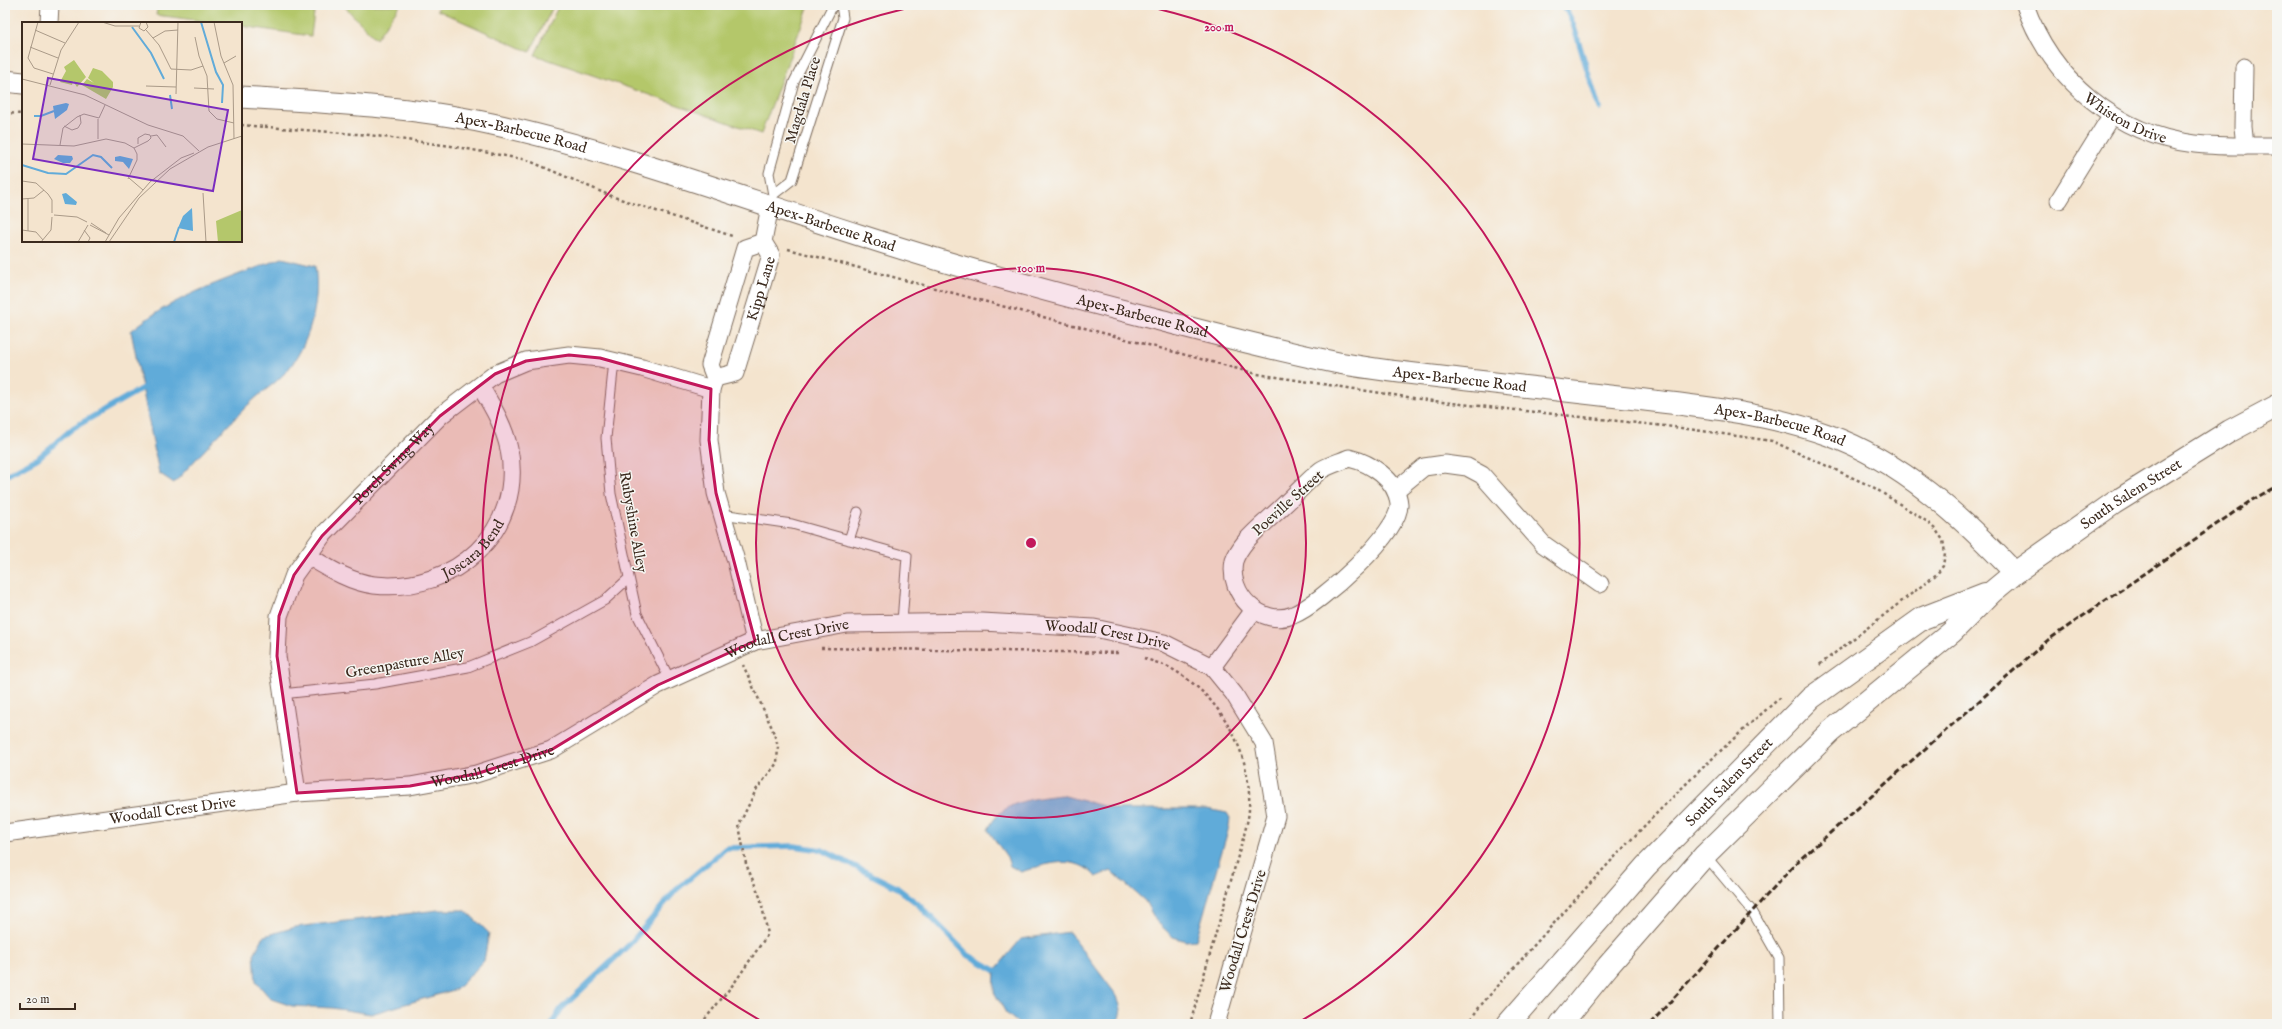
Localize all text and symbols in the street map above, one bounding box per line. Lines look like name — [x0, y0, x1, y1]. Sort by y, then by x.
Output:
text: 200 m — [1204, 20, 1234, 35]
inset map — [22, 22, 242, 242]
street label: Magdala Place — [781, 54, 825, 146]
street label: Whiston Drive — [2080, 88, 2169, 148]
street label: Apex-Barbecue Road — [453, 107, 590, 157]
street label: Apex-Barbecue Road — [763, 196, 899, 256]
street label: Kipp Lane — [742, 254, 780, 323]
text: 100 m — [1017, 261, 1046, 276]
street label: Apex-Barbecue Road — [1074, 289, 1211, 342]
street label: Apex-Barbecue Road — [1391, 362, 1529, 396]
street label: Apex-Barbecue Road — [1712, 399, 1849, 451]
street label: Porch Swing Way — [349, 418, 438, 508]
street label: South Salem Street — [2076, 454, 2185, 534]
street label: Poeville Street — [1248, 466, 1328, 540]
street label: Rubyshine Alley — [615, 470, 651, 575]
street label: Joscara Bend — [437, 515, 509, 584]
centre of rings — [1024, 536, 1038, 550]
street label: Woodall Crest Drive — [722, 614, 850, 663]
street label: Woodall Crest Drive — [1045, 616, 1175, 655]
street label: Greenpasture Alley — [344, 643, 466, 683]
street label: South Salem Street — [1681, 733, 1777, 830]
street label: Woodall Crest Drive — [429, 740, 557, 792]
street label: Woodall Crest Drive — [108, 792, 237, 828]
street label: Woodall Crest Drive — [1215, 867, 1271, 995]
scale bar — [20, 985, 75, 1011]
text: 20 m — [26, 992, 49, 1007]

